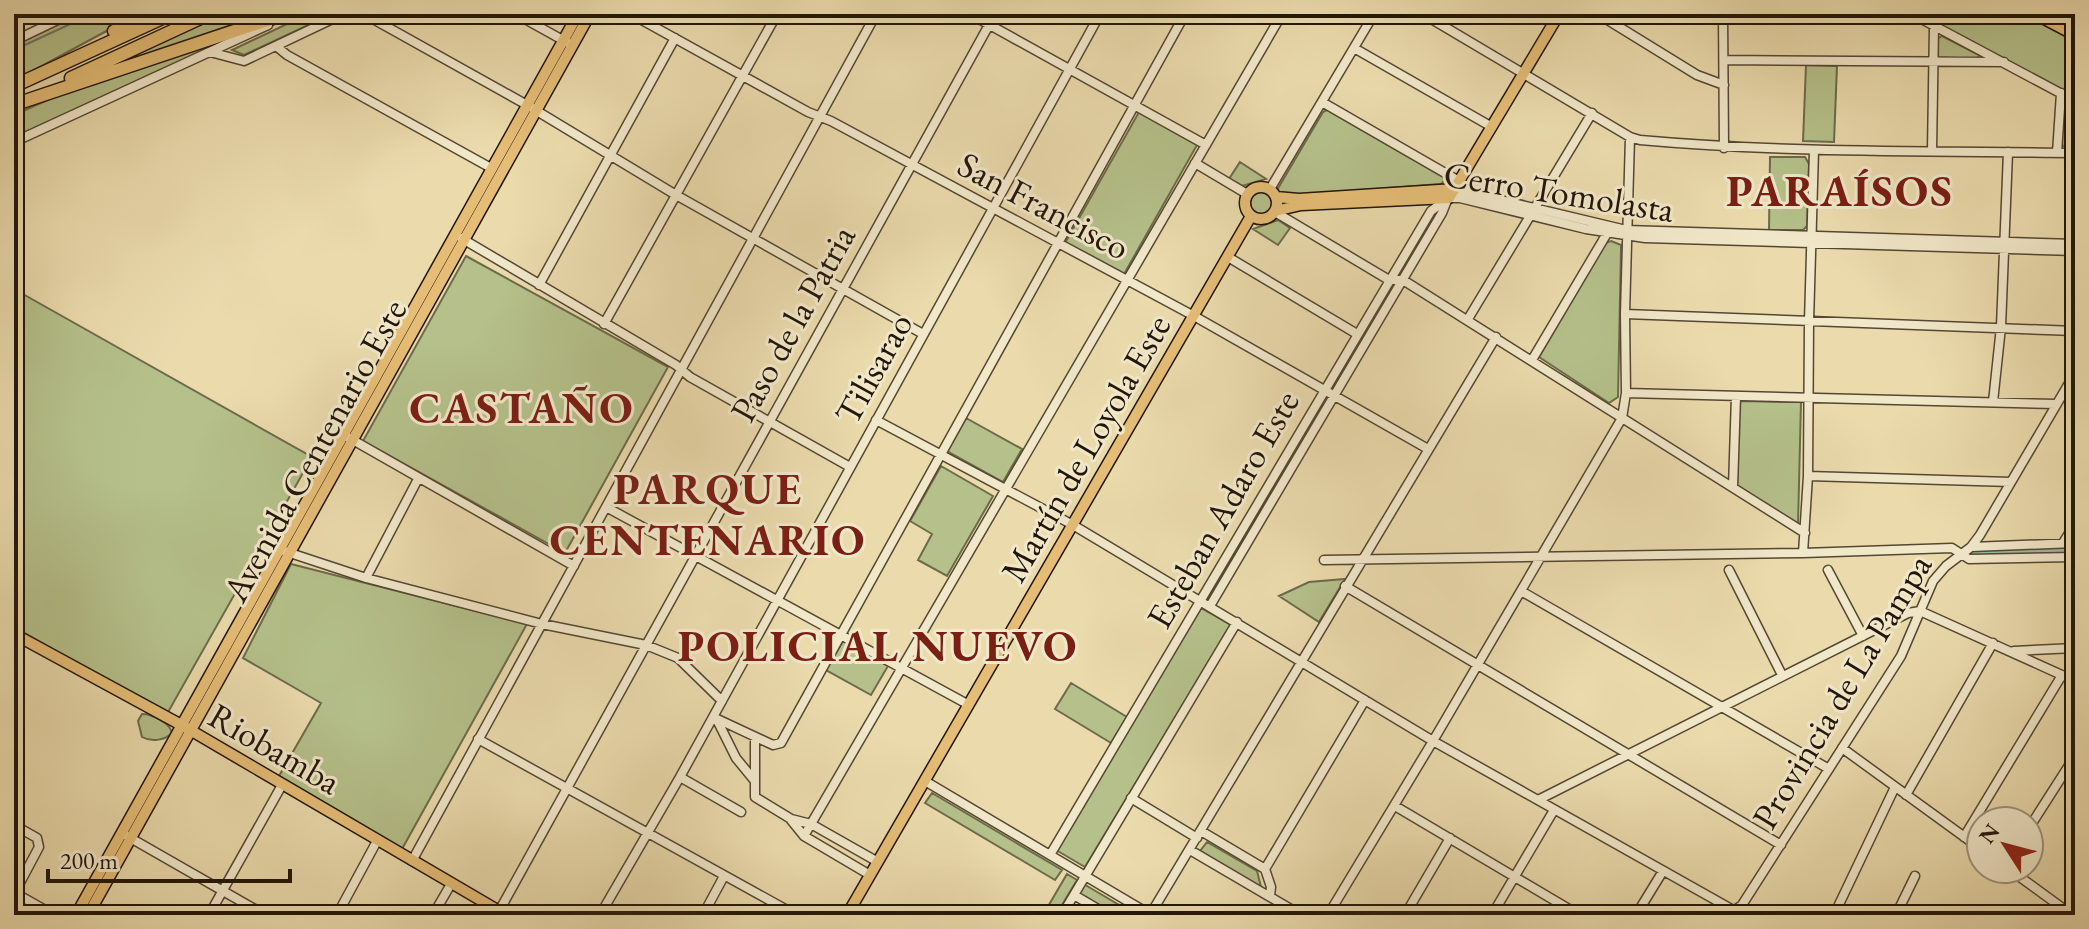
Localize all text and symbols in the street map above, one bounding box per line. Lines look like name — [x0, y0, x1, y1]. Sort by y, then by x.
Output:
street label: San Francisco — [950, 141, 1138, 270]
street label: Cerro Tomolasta — [1440, 150, 1678, 233]
district label: PARAÍSOS — [1726, 162, 1954, 219]
street label: Paso de la Patria — [719, 216, 866, 430]
street label: Avenida Centenario Este — [211, 290, 417, 611]
street label: Tilisarao — [824, 304, 923, 432]
street label: Martín de Loyola Este — [990, 306, 1181, 591]
district label: CASTAÑO — [409, 379, 635, 436]
street label: Esteban Adaro Este — [1135, 382, 1310, 637]
district label: PARQUE CENTENARIO — [549, 460, 867, 568]
street label: Provincia de La Pampa — [1741, 545, 1942, 837]
district label: POLICIAL NUEVO — [678, 617, 1078, 674]
street label: Riobamba — [200, 692, 350, 805]
north arrow — [1965, 805, 2045, 885]
text: N — [1972, 818, 2006, 849]
scale bar — [48, 833, 290, 883]
text: 200 m — [60, 845, 118, 876]

